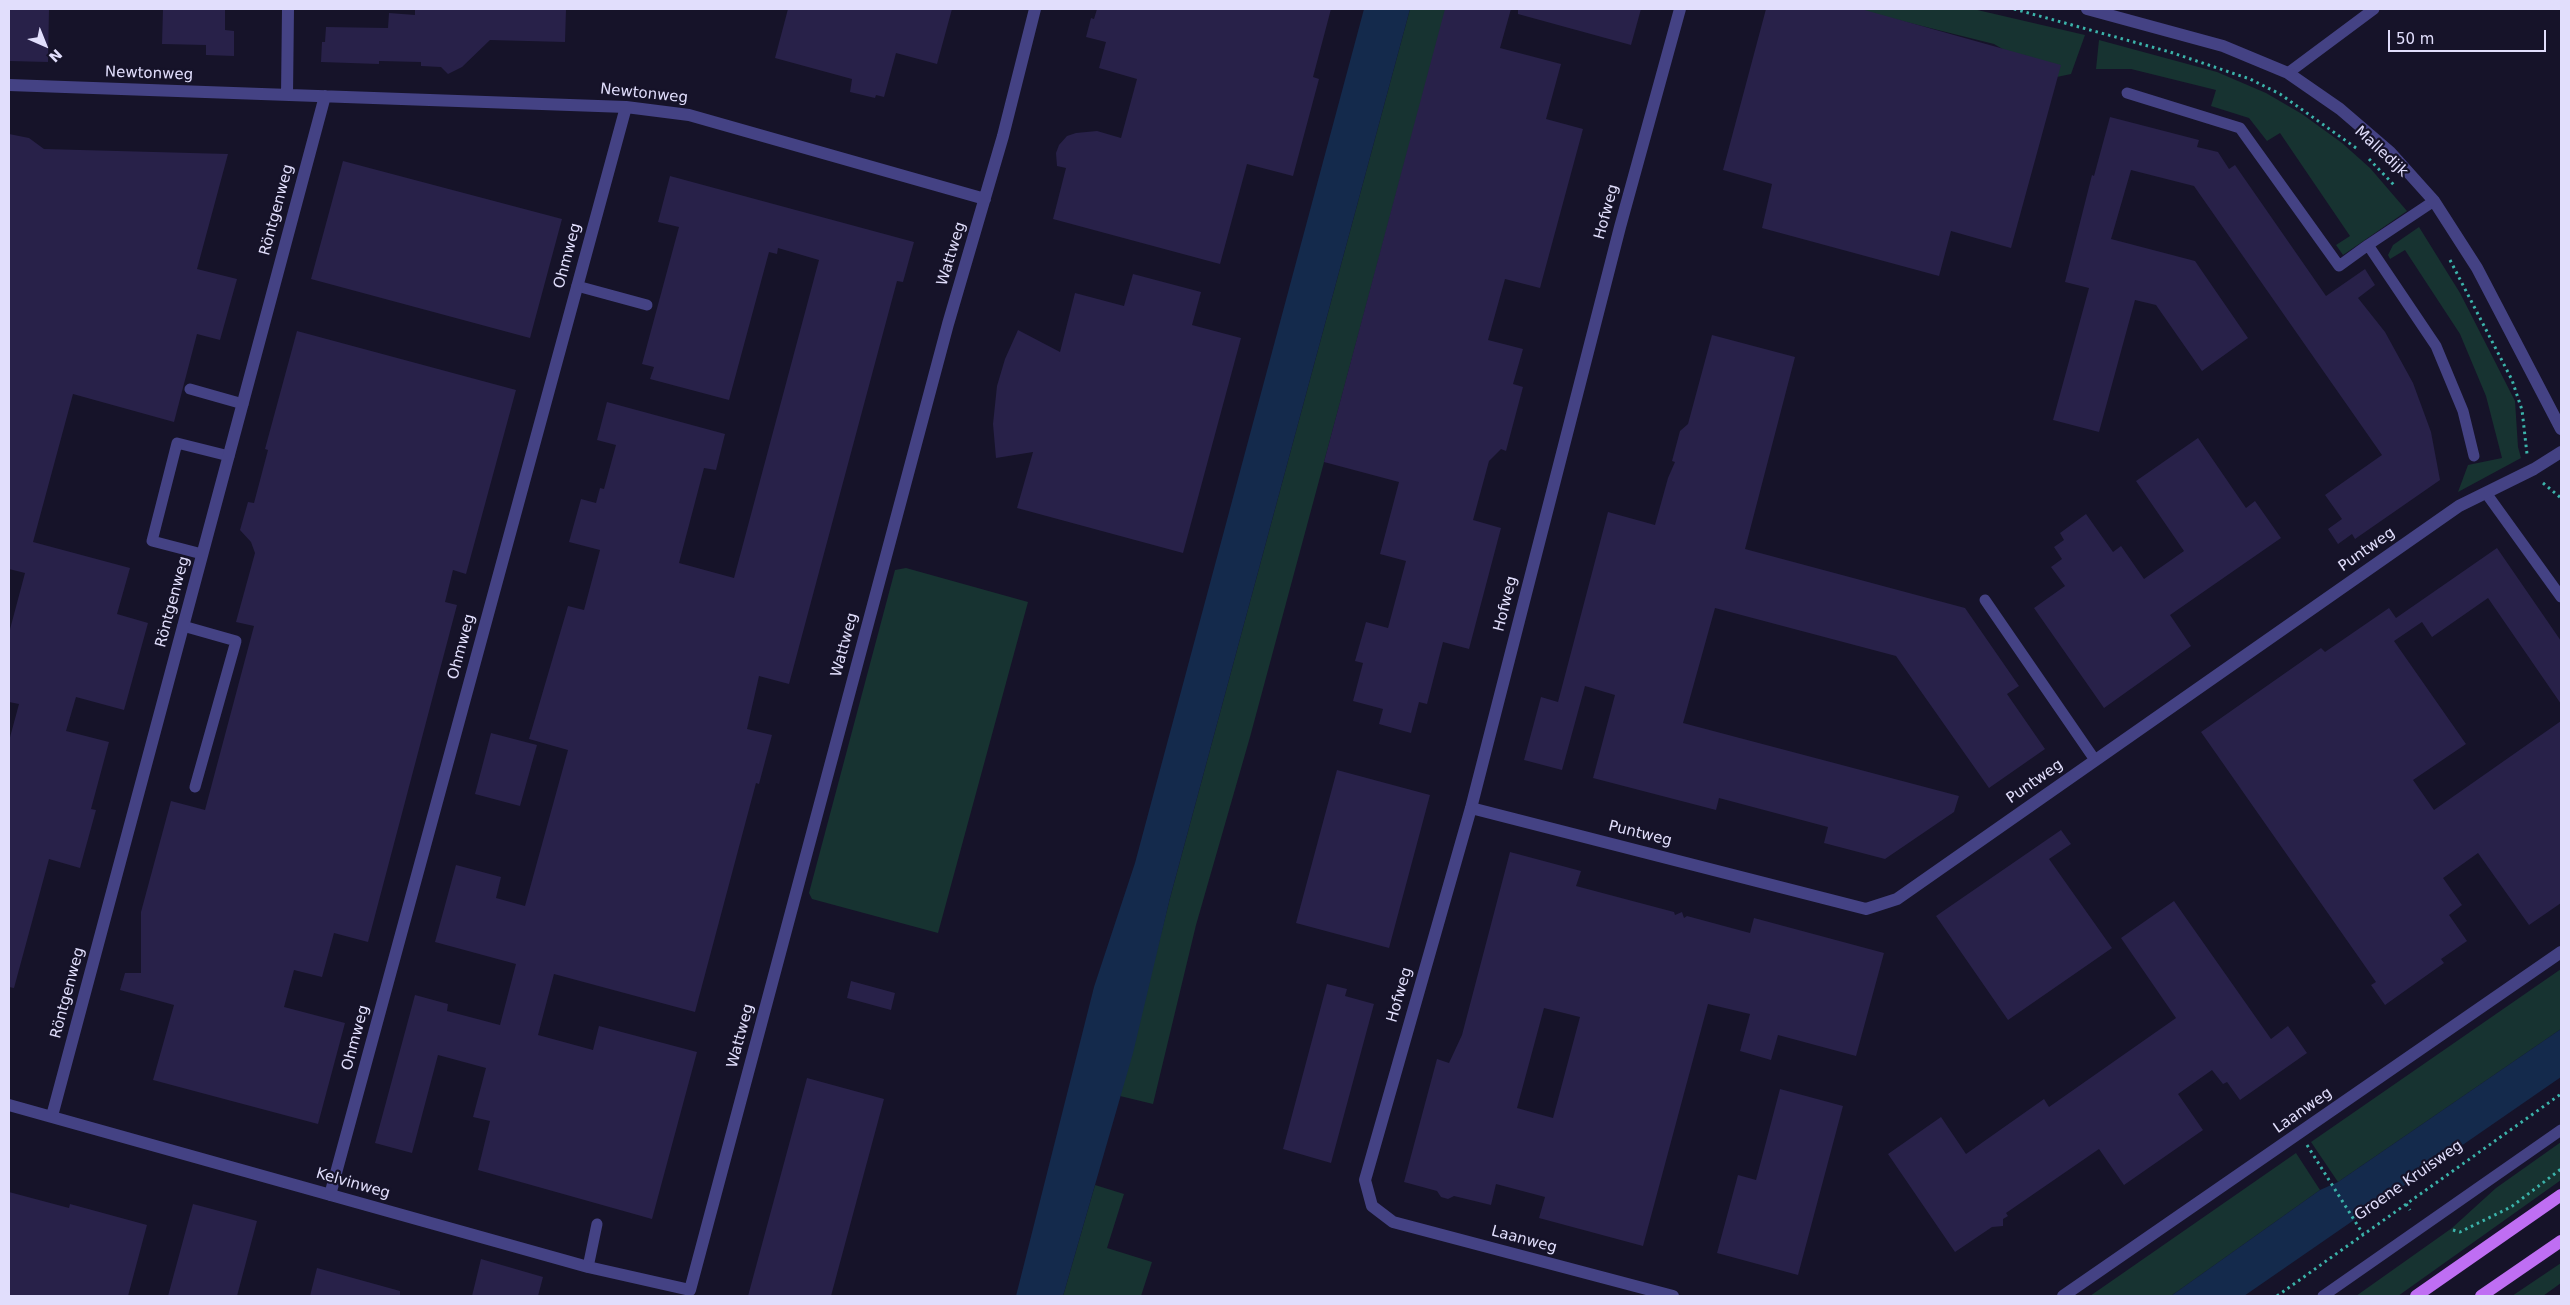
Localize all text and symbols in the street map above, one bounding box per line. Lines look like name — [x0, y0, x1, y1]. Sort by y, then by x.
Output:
north arrow — [20, 20, 70, 70]
scale bar — [2390, 20, 2548, 52]
text: 50 m — [2396, 30, 2434, 48]
text: N — [46, 46, 65, 66]
street label: Newtonweg — [105, 63, 193, 85]
street label: Newtonweg — [599, 80, 689, 108]
street label: Malledijk — [2351, 123, 2411, 181]
street label: Röntgenweg — [256, 162, 298, 258]
street label: Hofweg — [1591, 182, 1623, 242]
street label: Wattweg — [934, 220, 970, 288]
street label: Ohmweg — [551, 221, 585, 291]
street label: Puntweg — [2335, 524, 2399, 576]
street label: Röntgenweg — [152, 554, 194, 650]
street label: Hofweg — [1490, 574, 1522, 634]
street label: Wattweg — [828, 611, 862, 679]
street label: Ohmweg — [445, 612, 479, 682]
street label: Puntweg — [2003, 756, 2067, 808]
street label: Puntweg — [1606, 817, 1674, 851]
street label: Röntgenweg — [47, 945, 89, 1041]
street label: Hofweg — [1384, 965, 1416, 1025]
street label: Wattweg — [724, 1002, 758, 1070]
street label: Ohmweg — [339, 1003, 373, 1073]
street label: Laanweg — [2270, 1084, 2336, 1138]
street label: Groene Kruisweg — [2351, 1137, 2467, 1225]
street label: Kelvinweg — [314, 1165, 392, 1203]
street label: Laanweg — [1489, 1223, 1559, 1257]

